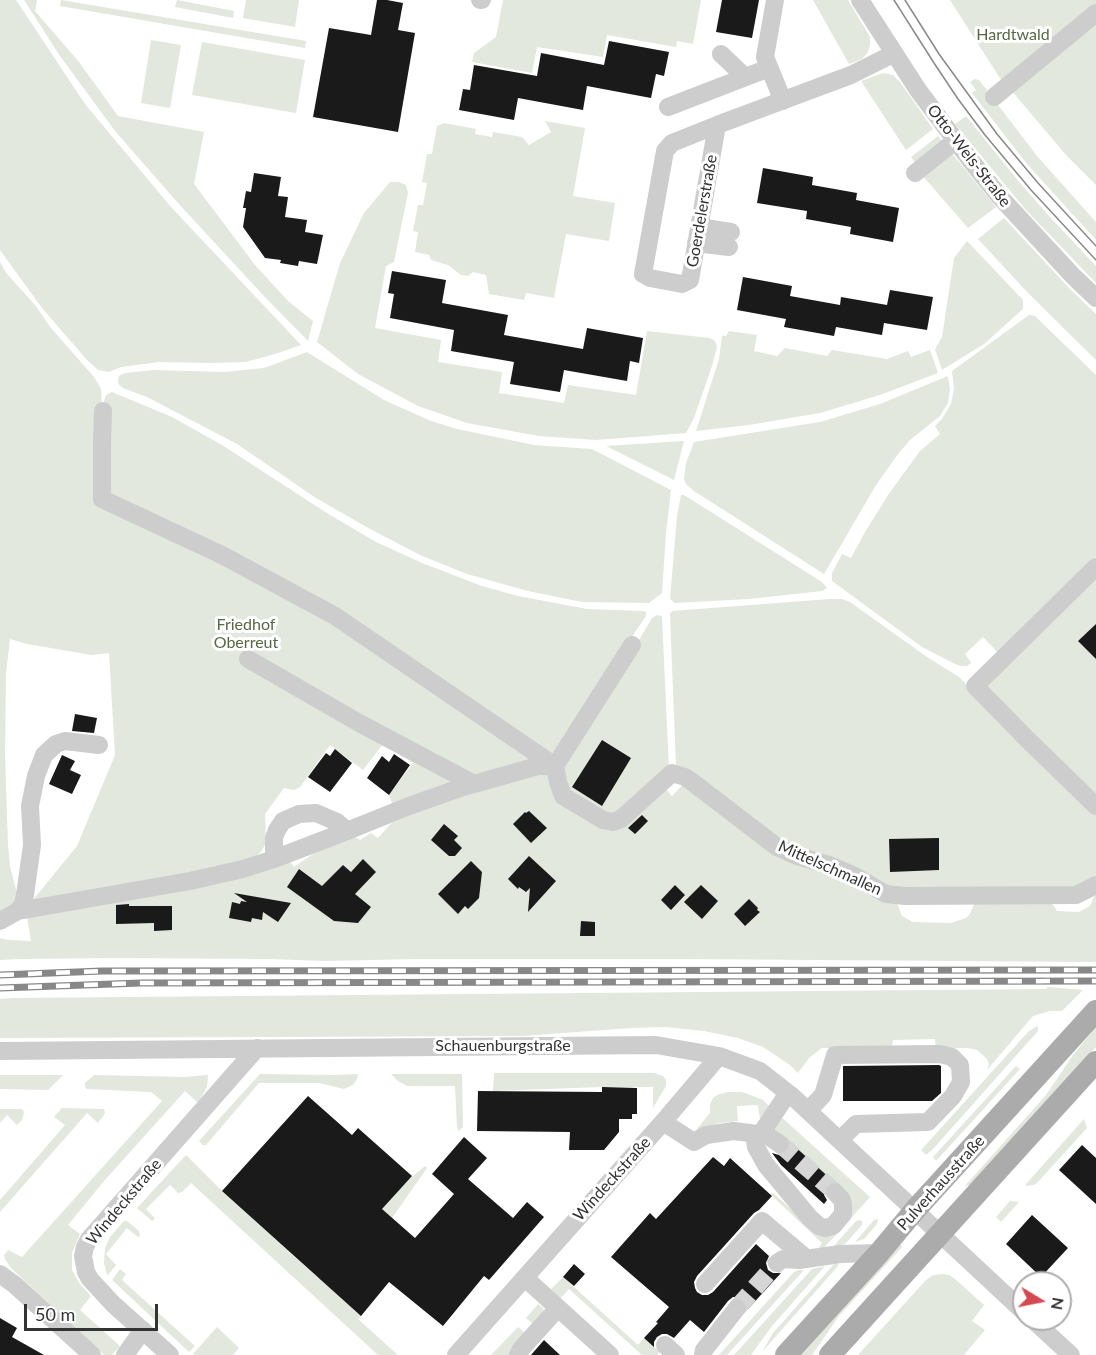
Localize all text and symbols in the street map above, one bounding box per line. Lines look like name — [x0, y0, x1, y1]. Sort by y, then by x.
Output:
park label: Hardtwald — [976, 25, 1050, 45]
street label: Otto-Wels-Straße — [923, 101, 1015, 211]
street label: Goerdelerstraße — [683, 153, 721, 269]
park label: Friedhof Oberreut — [214, 615, 278, 653]
street label: Mittelschmallen — [775, 837, 885, 899]
street label: Schauenburgstraße — [435, 1036, 571, 1056]
street label: Pulverhausstraße — [893, 1132, 989, 1234]
street label: Windeckstraße — [569, 1133, 655, 1225]
street label: Windeckstraße — [82, 1155, 166, 1249]
north arrow — [1012, 1271, 1072, 1331]
scale bar — [27, 1292, 160, 1330]
text: N — [1048, 1296, 1069, 1312]
text: 50 m — [35, 1303, 75, 1325]

